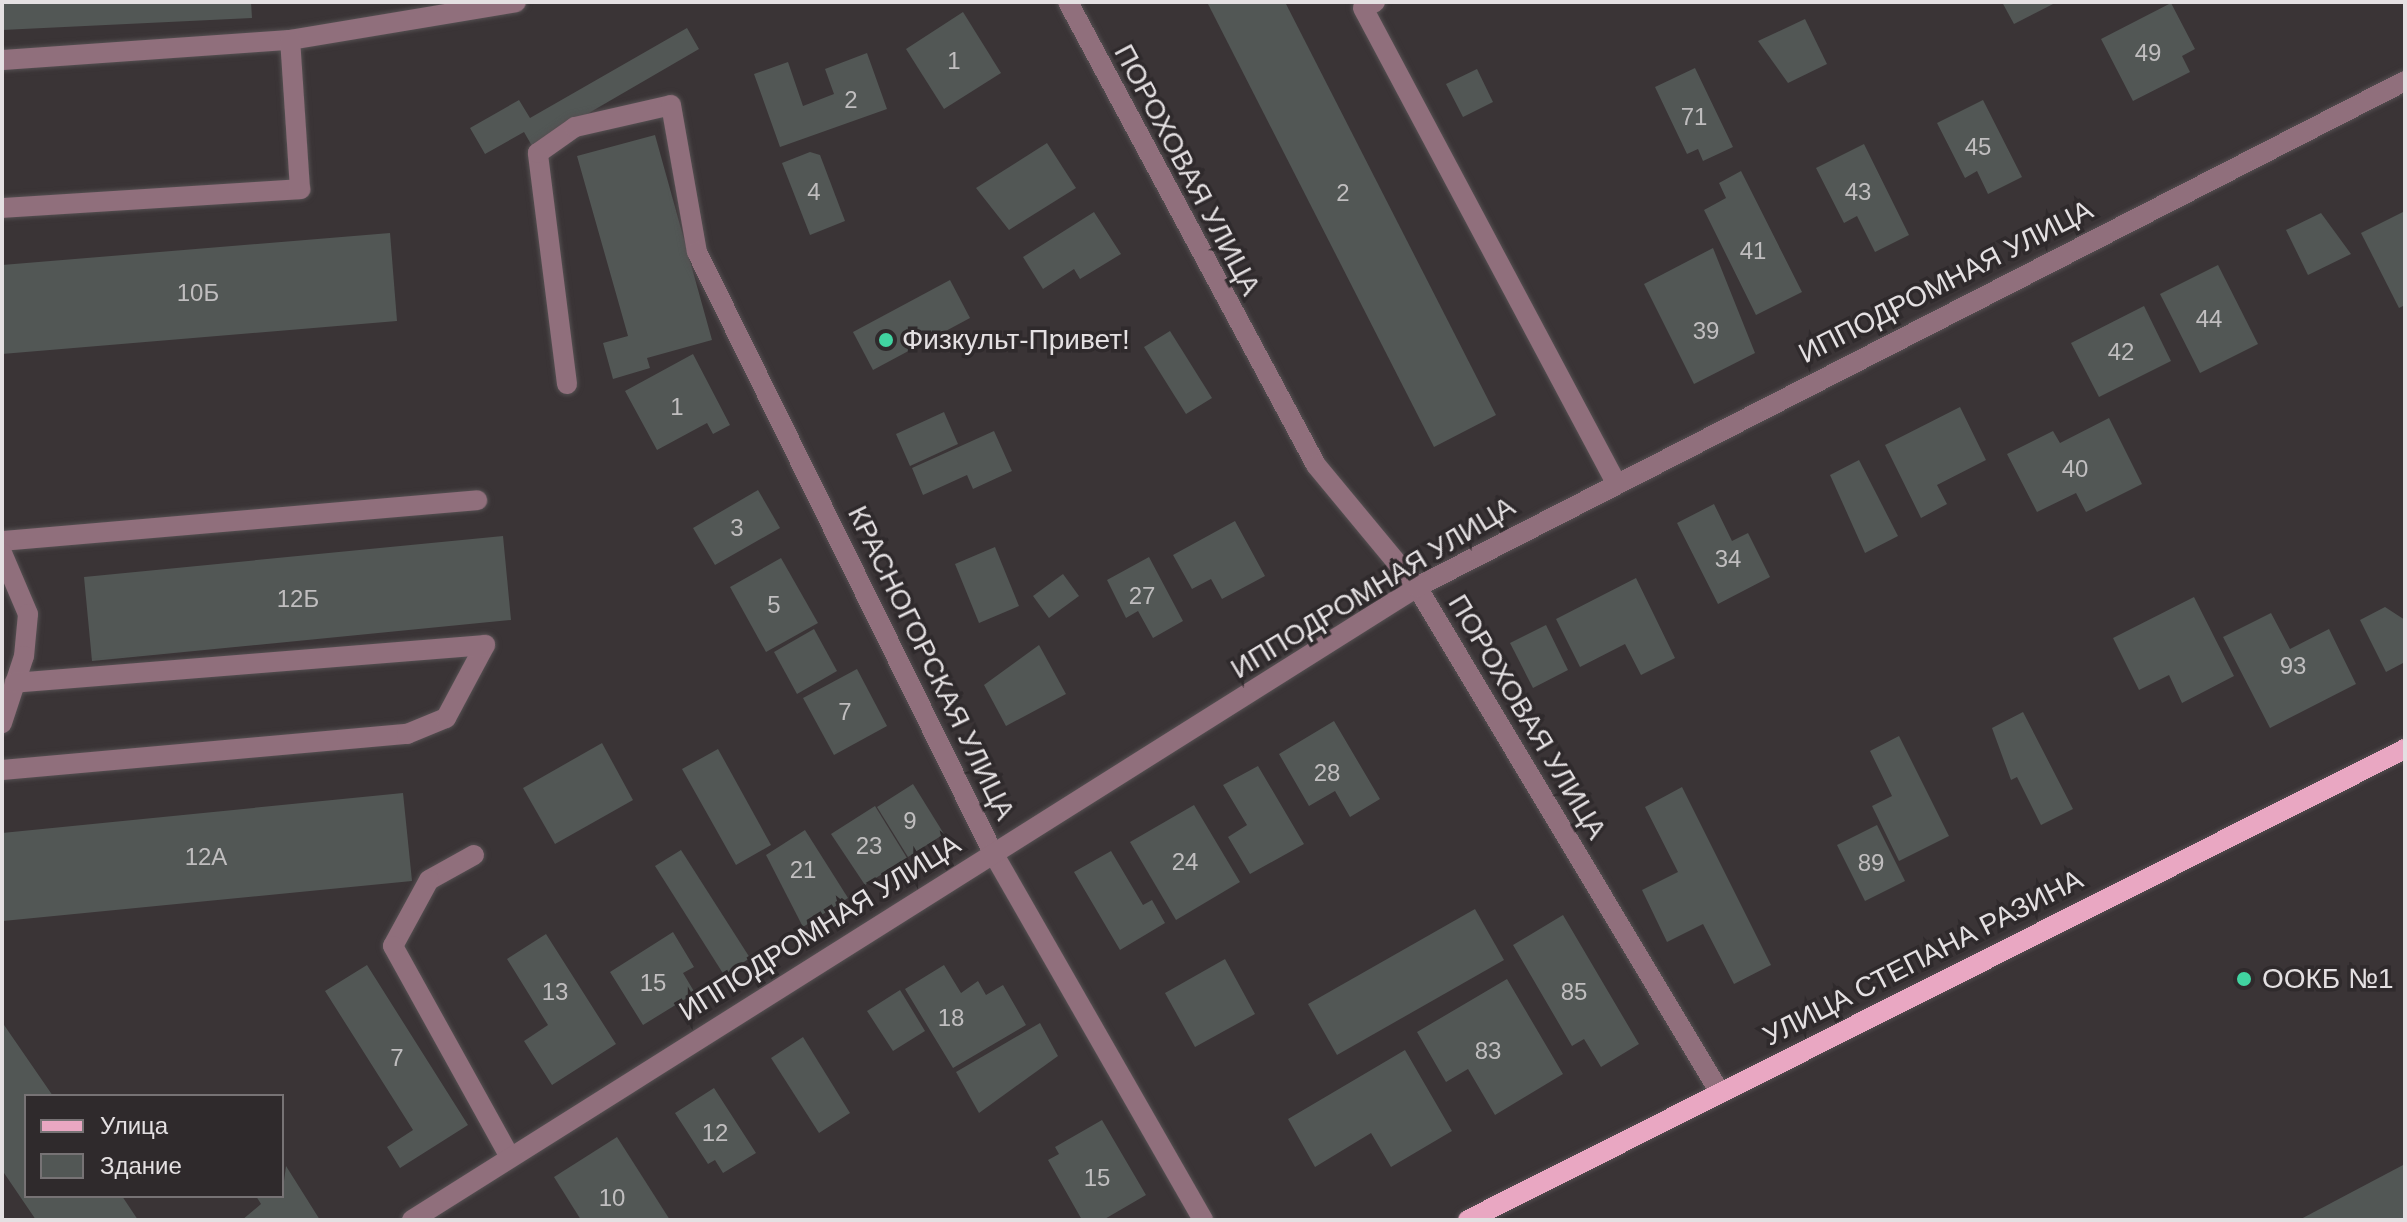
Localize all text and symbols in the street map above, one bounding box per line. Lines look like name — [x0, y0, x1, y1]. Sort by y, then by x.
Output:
street label: ПОРОХОВАЯ УЛИЦА — [1107, 39, 1267, 301]
house number: 49 — [2135, 39, 2161, 67]
house number: 1 — [947, 47, 961, 75]
house number: 2 — [844, 86, 858, 114]
house number: 71 — [1681, 103, 1707, 131]
house number: 45 — [1965, 133, 1991, 161]
house number: 4 — [807, 178, 821, 206]
house number: 43 — [1845, 178, 1871, 206]
house number: 2 — [1336, 179, 1350, 207]
street label: ИППОДРОМНАЯ УЛИЦА — [1793, 193, 2099, 371]
house number: 41 — [1740, 237, 1766, 265]
house number: 10Б — [177, 279, 219, 307]
house number: 44 — [2196, 305, 2222, 333]
house number: 39 — [1693, 317, 1719, 345]
place label: Физкульт-Привет! — [902, 323, 1130, 357]
marker: Физкульт-Привет! — [877, 331, 895, 349]
house number: 42 — [2108, 338, 2134, 366]
house number: 1 — [670, 393, 684, 421]
house number: 40 — [2062, 455, 2088, 483]
street label: ИППОДРОМНАЯ УЛИЦА — [1225, 490, 1521, 686]
street label: КРАСНОГОРСКАЯ УЛИЦА — [840, 501, 1022, 825]
house number: 3 — [730, 514, 744, 542]
house number: 34 — [1715, 545, 1741, 573]
house number: 27 — [1129, 582, 1155, 610]
house number: 12Б — [277, 585, 319, 613]
street label: ПОРОХОВАЯ УЛИЦА — [1441, 589, 1613, 845]
house number: 5 — [767, 591, 781, 619]
house number: 93 — [2280, 652, 2306, 680]
house number: 7 — [838, 698, 852, 726]
house number: 28 — [1314, 759, 1340, 787]
house number: 9 — [903, 807, 917, 835]
street label: ИППОДРОМНАЯ УЛИЦА — [673, 828, 967, 1028]
house number: 23 — [856, 832, 882, 860]
house number: 12А — [185, 843, 227, 871]
house number: 24 — [1172, 848, 1198, 876]
house number: 89 — [1858, 849, 1884, 877]
house number: 21 — [790, 856, 816, 884]
street label: УЛИЦА СТЕПАНА РАЗИНА — [1758, 863, 2088, 1053]
place label: ООКБ №1 — [2262, 962, 2394, 996]
marker: ООКБ №1 — [2233, 968, 2255, 990]
house number: 15 — [640, 969, 666, 997]
house number: 13 — [542, 978, 568, 1006]
house number: 85 — [1561, 978, 1587, 1006]
house number: 18 — [938, 1004, 964, 1032]
house number: 83 — [1475, 1037, 1501, 1065]
house number: 7 — [390, 1044, 404, 1072]
legend — [24, 1094, 284, 1198]
text: Улица — [100, 1112, 168, 1139]
house number: 12 — [702, 1119, 728, 1147]
text: Здание — [100, 1152, 182, 1179]
house number: 15 — [1084, 1164, 1110, 1192]
house number: 10 — [599, 1184, 625, 1212]

